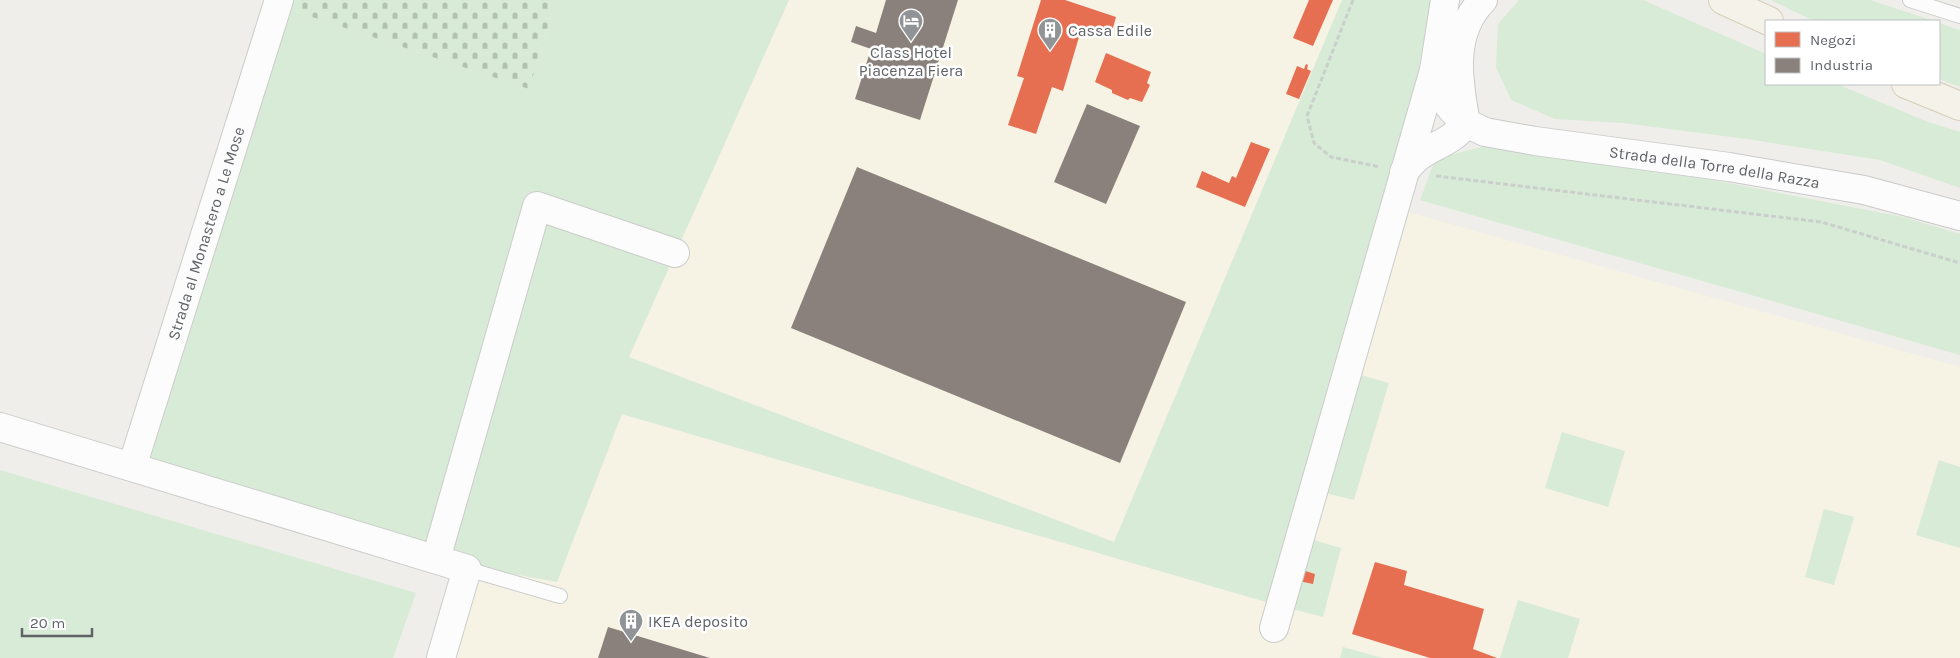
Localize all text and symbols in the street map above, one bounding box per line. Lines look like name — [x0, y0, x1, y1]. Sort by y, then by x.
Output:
hotel icon: Class Hotel Piacenza Fiera — [898, 8, 924, 42]
building icon: Cassa Edile — [1037, 17, 1063, 51]
legend — [1765, 20, 1940, 85]
place label: Cassa Edile — [1068, 21, 1152, 40]
text: Negozi — [1810, 31, 1856, 49]
place label: Class Hotel Piacenza Fiera — [859, 43, 963, 80]
text: Industria — [1810, 56, 1873, 74]
street label: Strada al Monastero a Le Mose — [163, 124, 248, 342]
street label: Strada della Torre della Razza — [1608, 142, 1821, 192]
scale bar — [22, 606, 92, 638]
building icon: IKEA deposito — [618, 608, 644, 642]
place label: IKEA deposito — [648, 612, 748, 631]
text: 20 m — [30, 614, 65, 632]

